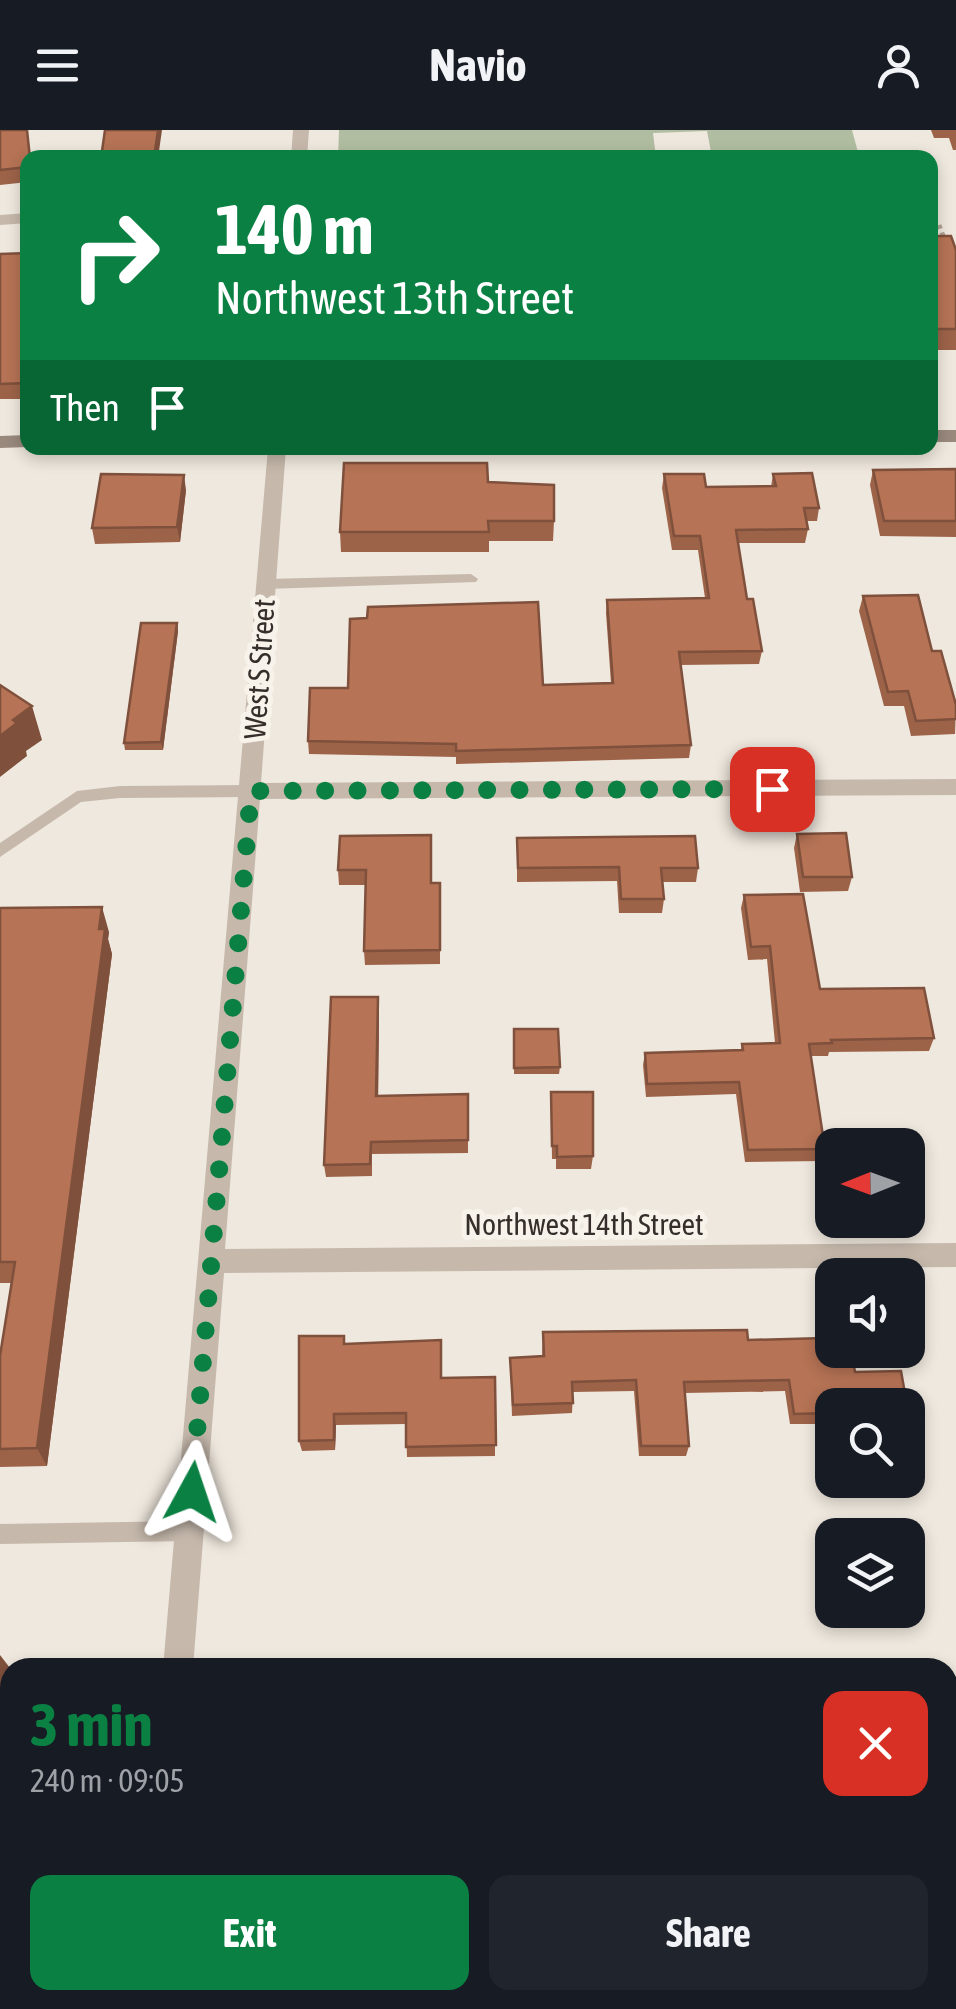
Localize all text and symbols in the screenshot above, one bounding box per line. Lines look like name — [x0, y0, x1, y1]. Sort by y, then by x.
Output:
icon: menu — [30, 38, 85, 93]
icon: person — [871, 38, 926, 93]
text: Navio — [429, 39, 527, 91]
text: 140 m — [215, 189, 374, 269]
icon: right — [50, 190, 180, 320]
text: Northwest 13th Street — [215, 272, 574, 324]
icon: arrive — [140, 380, 195, 435]
text: Then — [50, 386, 120, 429]
street label: West S Street — [237, 598, 281, 740]
pin — [730, 747, 815, 832]
icon: arrive — [745, 762, 800, 817]
north arrow — [815, 1128, 925, 1238]
map controls — [815, 1128, 925, 1628]
street label: Northwest 14th Street — [464, 1207, 704, 1241]
button: sound — [815, 1258, 925, 1368]
button: search — [815, 1388, 925, 1498]
position arrow — [140, 1440, 244, 1544]
button: layers — [815, 1518, 925, 1628]
text: 3 min — [30, 1690, 153, 1759]
button: close — [823, 1691, 928, 1796]
text: 240 m · 09:05 — [30, 1762, 185, 1799]
button: Exit — [30, 1875, 469, 1990]
button: Share — [489, 1875, 928, 1990]

